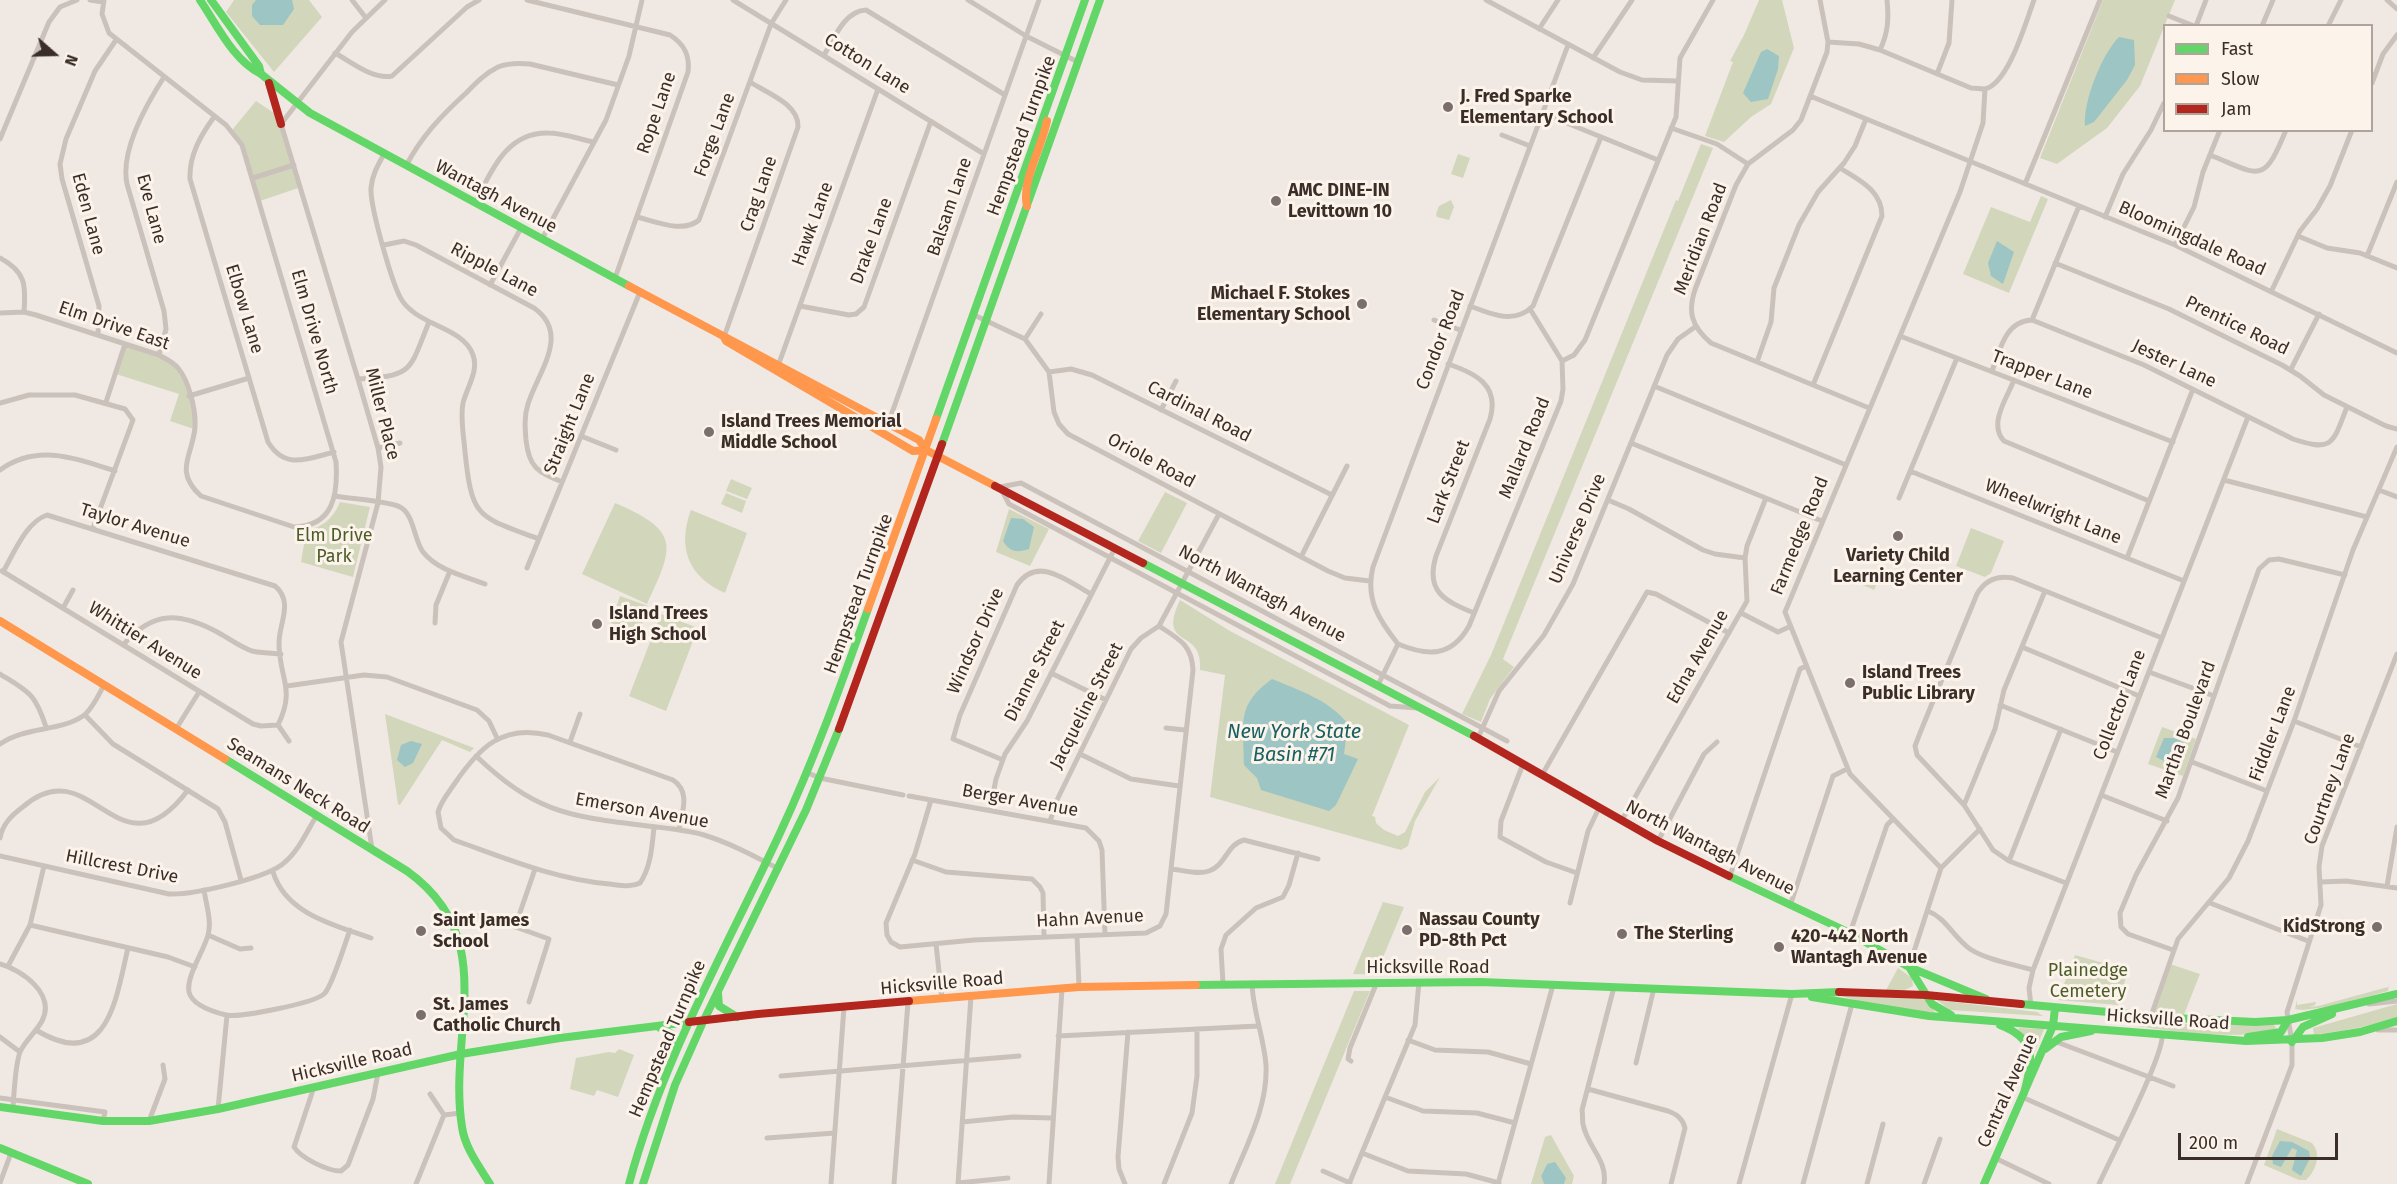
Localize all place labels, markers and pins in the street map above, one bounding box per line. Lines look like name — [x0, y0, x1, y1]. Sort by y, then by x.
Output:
place label: J. Fred Sparke Elementary School — [1460, 86, 1613, 128]
marker: J. Fred Sparke Elementary School — [1441, 100, 1455, 114]
place label: AMC DINE-IN Levittown 10 — [1288, 180, 1392, 222]
marker: AMC DINE-IN Levittown 10 — [1269, 194, 1283, 208]
place label: Michael F. Stokes Elementary School — [1197, 283, 1350, 326]
marker: Michael F. Stokes Elementary School — [1355, 297, 1369, 311]
place label: Island Trees Memorial Middle School — [721, 411, 901, 454]
marker: Island Trees Memorial Middle School — [702, 425, 716, 439]
marker: Variety Child Learning Center — [1891, 529, 1905, 543]
place label: Variety Child Learning Center — [1833, 545, 1963, 588]
place label: Island Trees High School — [609, 603, 708, 646]
marker: Island Trees High School — [590, 617, 604, 631]
place label: Island Trees Public Library — [1862, 662, 1975, 704]
marker: Island Trees Public Library — [1843, 676, 1857, 690]
place label: Nassau County PD-8th Pct — [1419, 909, 1539, 952]
place label: Saint James School — [433, 910, 529, 952]
place label: KidStrong — [2283, 916, 2365, 938]
marker: KidStrong — [2370, 920, 2384, 934]
marker: Nassau County PD-8th Pct — [1400, 923, 1414, 937]
place label: The Sterling — [1634, 923, 1733, 945]
marker: Saint James School — [414, 924, 428, 938]
place label: 420-442 North Wantagh Avenue — [1791, 926, 1927, 968]
marker: The Sterling — [1615, 927, 1629, 941]
marker: 420-442 North Wantagh Avenue — [1772, 940, 1786, 954]
place label: St. James Catholic Church — [433, 994, 561, 1036]
marker: St. James Catholic Church — [414, 1008, 428, 1022]

